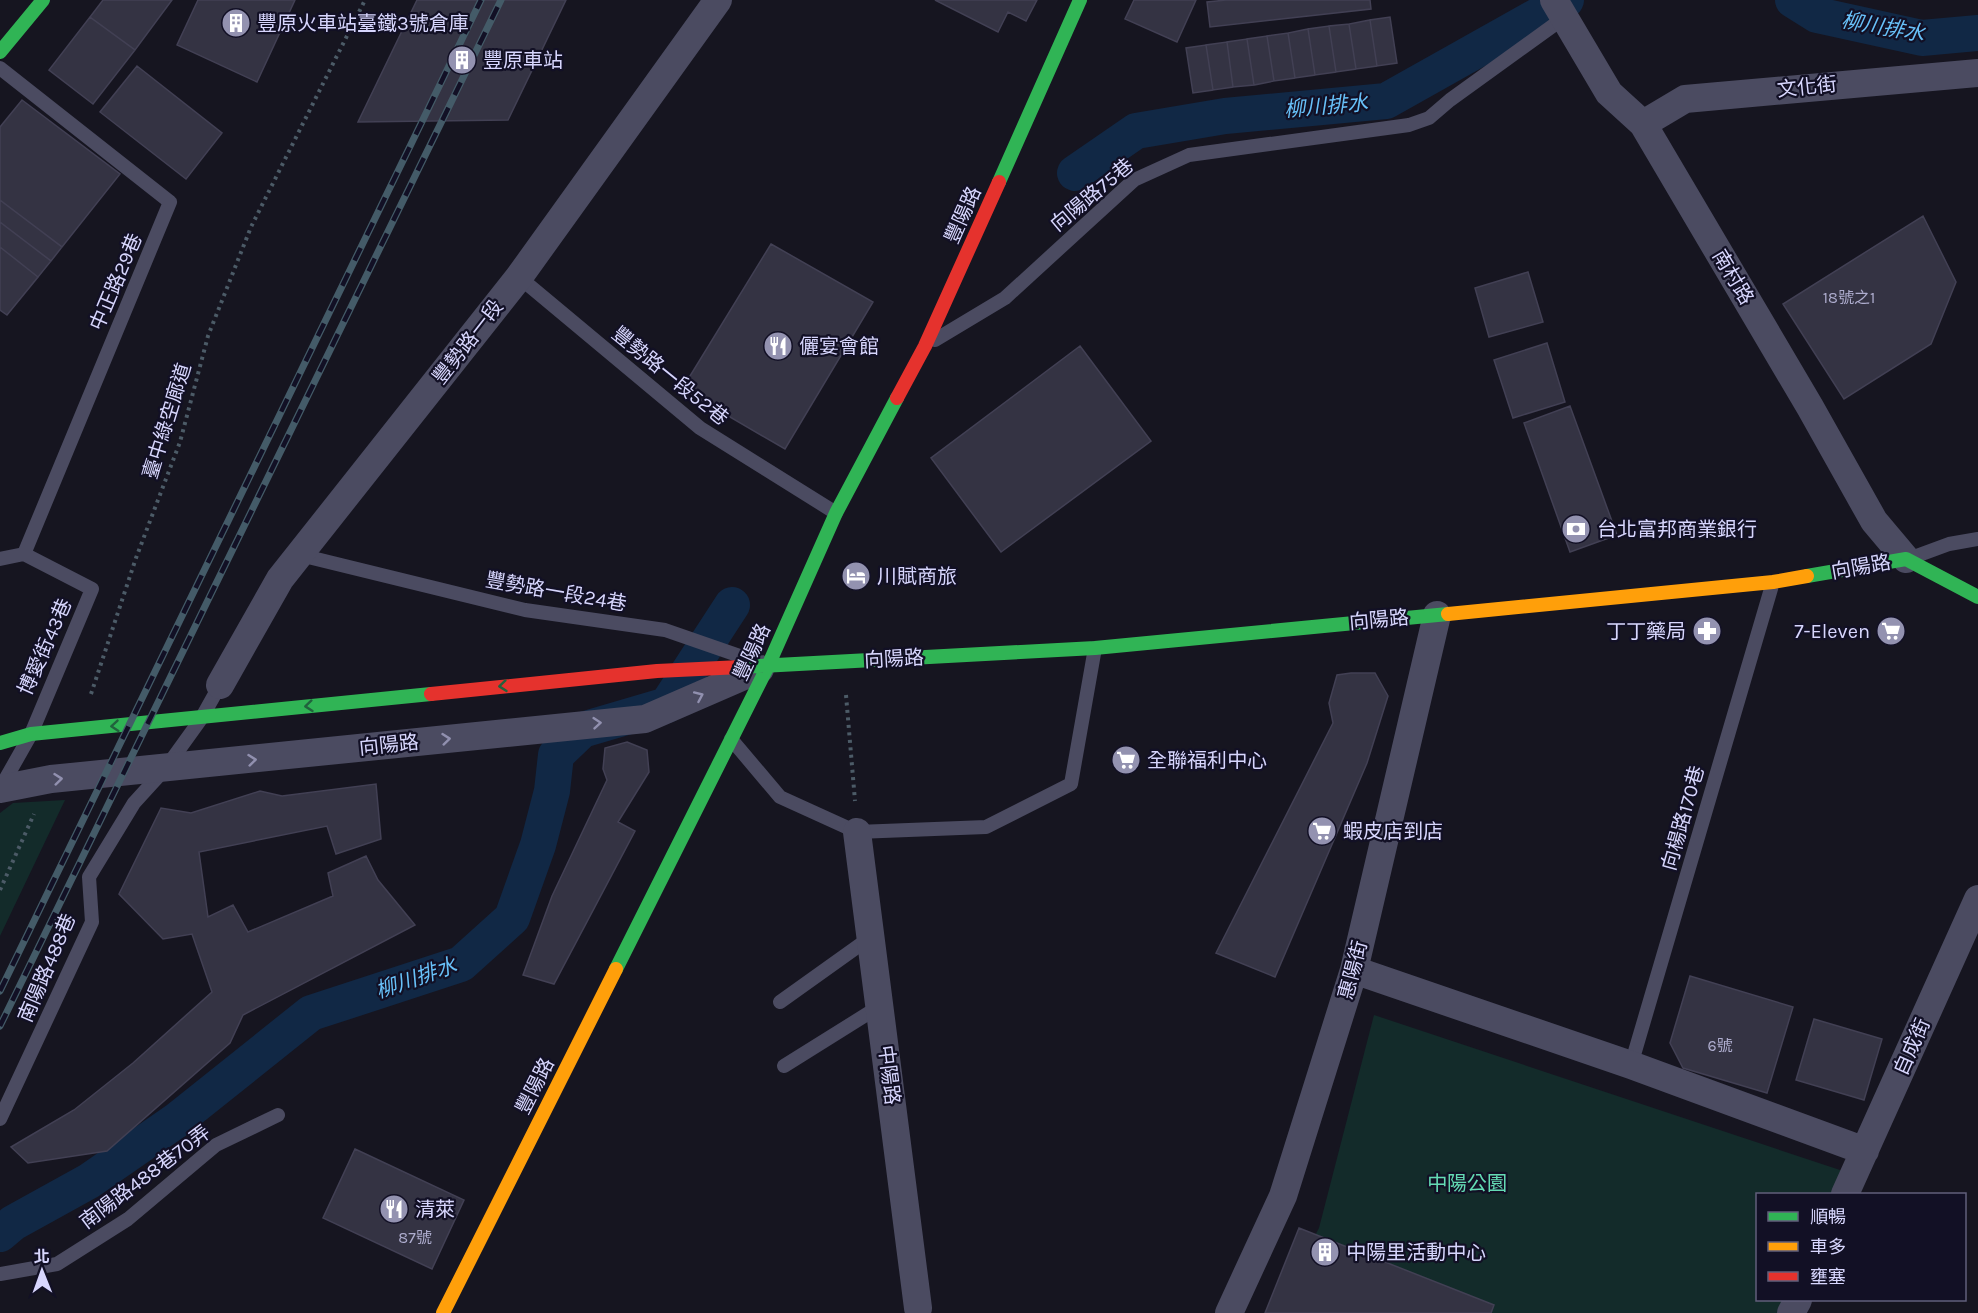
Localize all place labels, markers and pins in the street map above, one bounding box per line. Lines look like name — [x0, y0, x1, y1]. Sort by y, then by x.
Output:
building icon: 豐原火車站臺鐵3號倉庫 — [220, 7, 252, 39]
place label: 豐原火車站臺鐵3號倉庫 — [257, 12, 469, 35]
building icon: 豐原車站 — [446, 44, 478, 76]
place label: 豐原車站 — [483, 49, 563, 72]
restaurant icon: 儷宴會館 — [762, 330, 794, 362]
place label: 儷宴會館 — [799, 335, 879, 358]
bank icon: 台北富邦商業銀行 — [1560, 513, 1592, 545]
place label: 台北富邦商業銀行 — [1597, 518, 1757, 541]
hotel icon: 川賦商旅 — [840, 560, 872, 592]
place label: 川賦商旅 — [877, 565, 957, 588]
pharmacy icon: 丁丁藥局 — [1691, 615, 1723, 647]
supermarket icon: 7-Eleven — [1875, 615, 1907, 647]
place label: 丁丁藥局 — [1606, 620, 1686, 643]
place label: 7-Eleven — [1794, 620, 1870, 643]
supermarket icon: 全聯福利中心 — [1110, 744, 1142, 776]
place label: 全聯福利中心 — [1147, 749, 1267, 772]
supermarket icon: 蝦皮店到店 — [1306, 815, 1338, 847]
place label: 蝦皮店到店 — [1343, 820, 1443, 843]
restaurant icon: 清萊 — [378, 1193, 410, 1225]
place label: 清萊 — [415, 1198, 455, 1221]
building icon: 中陽里活動中心 — [1309, 1236, 1341, 1268]
place label: 中陽里活動中心 — [1346, 1241, 1486, 1264]

